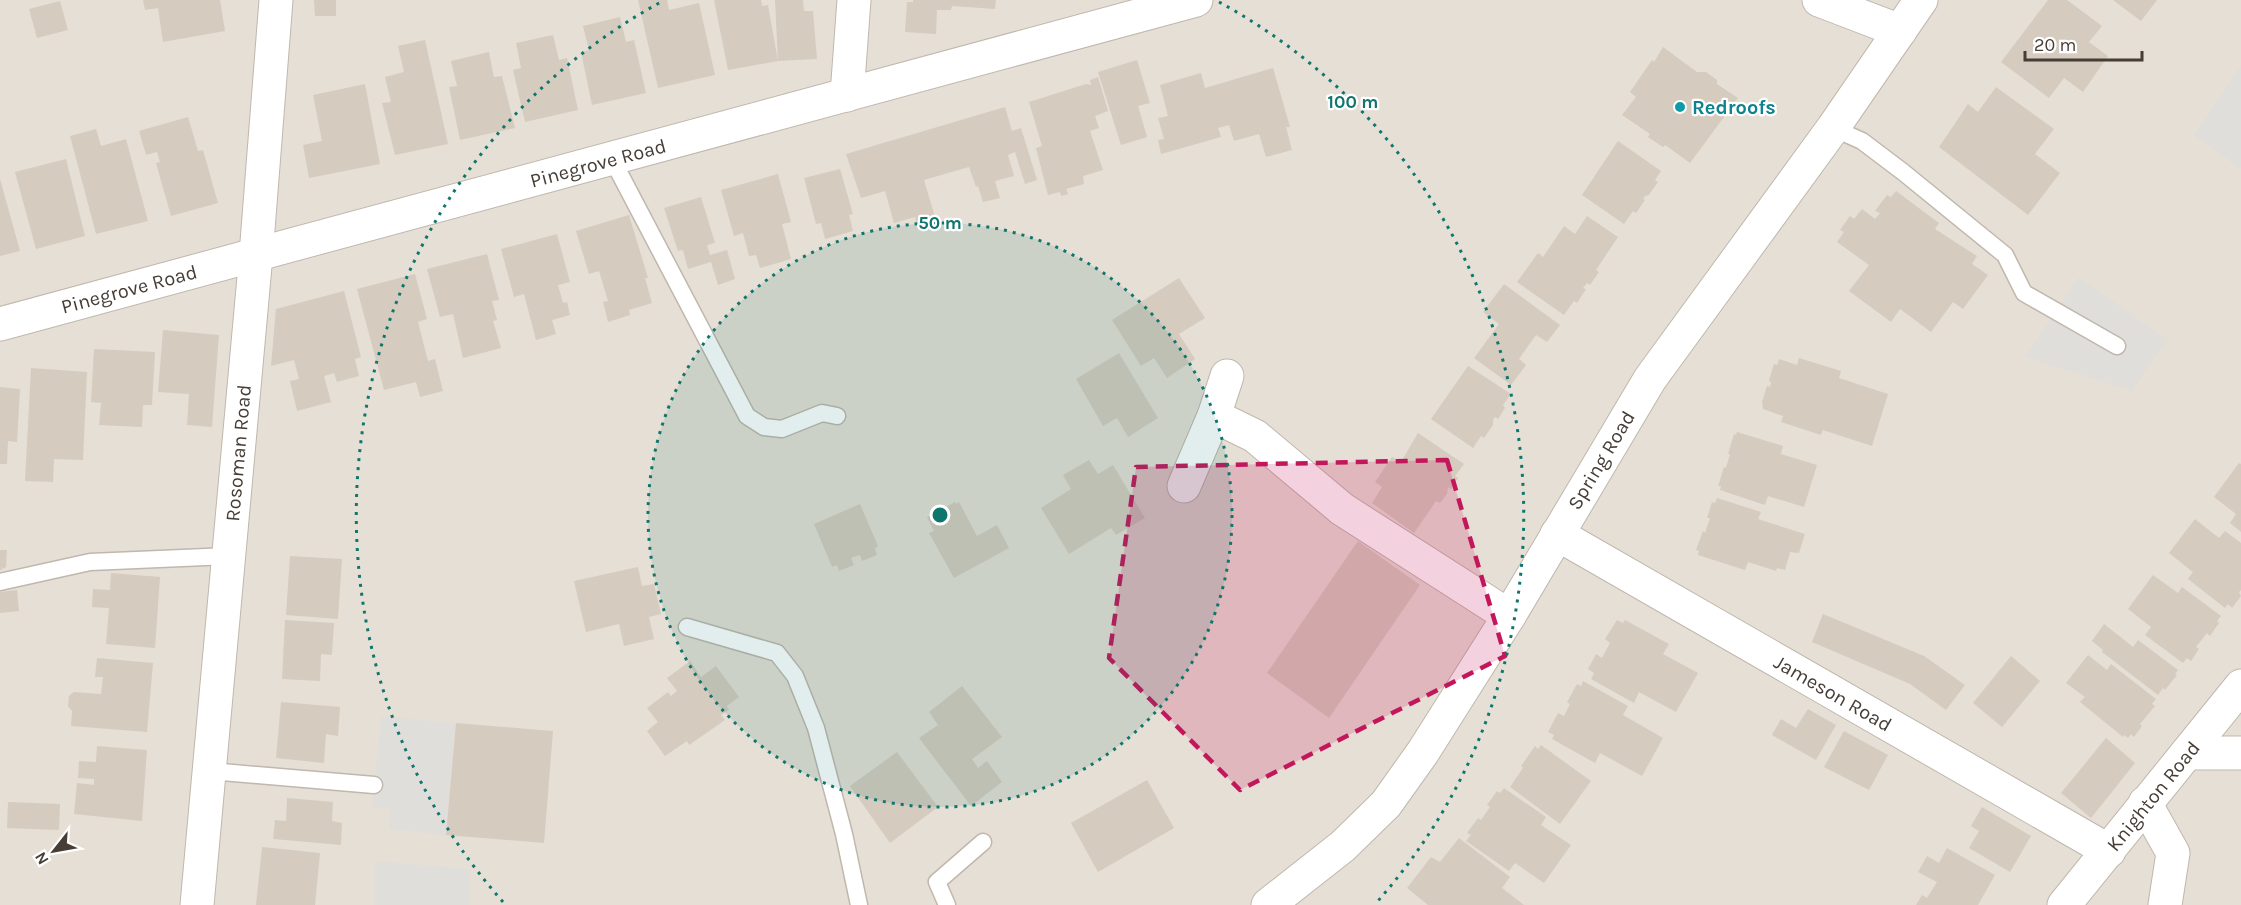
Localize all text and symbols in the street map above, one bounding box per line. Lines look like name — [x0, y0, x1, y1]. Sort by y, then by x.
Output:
scale bar — [2025, 24, 2142, 62]
text: 20 m — [2034, 34, 2076, 56]
text: 100 m — [1328, 91, 1378, 113]
place label: Redroofs — [1692, 96, 1776, 119]
marker: Redroofs — [1673, 100, 1687, 114]
street label: Pinegrove Road — [528, 134, 669, 193]
text: 50 m — [918, 212, 962, 234]
street label: Pinegrove Road — [59, 260, 200, 319]
street label: Rosoman Road — [221, 384, 256, 522]
street label: Spring Road — [1563, 407, 1640, 514]
centre of rings — [930, 505, 950, 525]
street label: Jameson Road — [1770, 650, 1896, 736]
street label: Knighton Road — [2102, 737, 2205, 856]
north arrow — [24, 821, 84, 881]
text: N — [30, 849, 53, 868]

